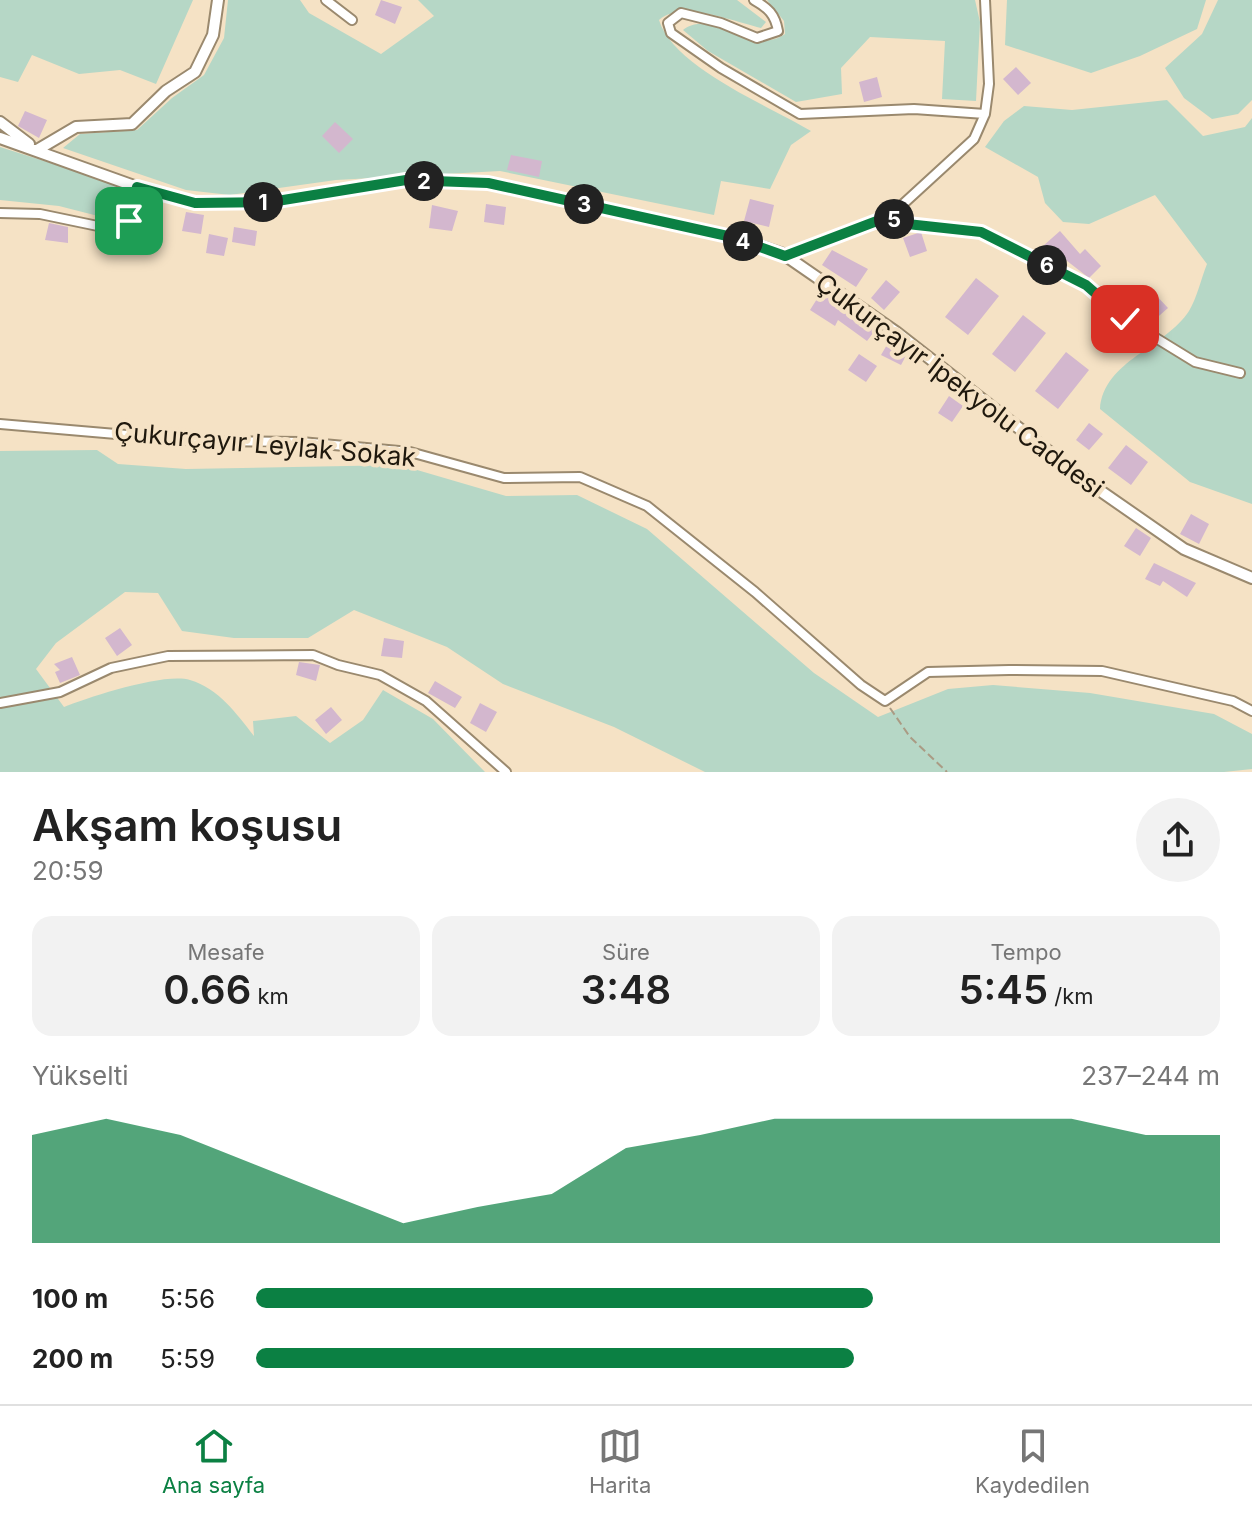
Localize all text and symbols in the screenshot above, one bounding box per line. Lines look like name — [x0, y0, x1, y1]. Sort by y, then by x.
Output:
pin: 2 — [404, 161, 444, 201]
text: 2 — [417, 168, 431, 194]
pin: 1 — [243, 182, 283, 222]
pin: 3 — [564, 184, 604, 224]
pin — [95, 187, 163, 255]
text: 1 — [258, 189, 268, 215]
text: 3 — [577, 191, 591, 217]
icon: arrive — [107, 199, 151, 243]
pin: 5 — [874, 199, 914, 239]
text: 5 — [887, 206, 901, 232]
pin: 4 — [723, 221, 763, 261]
text: 4 — [736, 228, 750, 254]
pin: 6 — [1027, 245, 1067, 285]
text: 6 — [1040, 252, 1054, 278]
street label: Çukurçayır İpekyolu Caddesi — [810, 267, 1110, 503]
pin — [1091, 285, 1159, 353]
icon: check — [1103, 297, 1147, 341]
street label: Çukurçayır Leylak Sokak — [113, 415, 417, 473]
text: Akşam koşusu — [32, 798, 342, 852]
button: share — [1136, 798, 1220, 882]
text: 20:59 — [32, 855, 104, 886]
text: Mesafe — [188, 939, 265, 965]
text: Süre — [602, 939, 650, 965]
text: Tempo — [990, 939, 1062, 965]
text: 0.66 — [163, 965, 251, 1014]
text: 3:48 — [581, 965, 671, 1014]
text: 5:45 — [958, 965, 1048, 1014]
text: km — [251, 983, 289, 1009]
text: /km — [1048, 983, 1094, 1009]
text: Yükselti — [32, 1060, 129, 1091]
text: 237–244 m — [1081, 1060, 1220, 1091]
text: 100 m — [32, 1283, 108, 1314]
text: 5:56 — [160, 1283, 215, 1314]
text: 200 m — [32, 1343, 113, 1374]
text: 5:59 — [160, 1343, 215, 1374]
tab: Ana sayfa — [162, 1424, 265, 1498]
tab: Harita — [589, 1424, 651, 1498]
tab: Kaydedilen — [975, 1424, 1090, 1498]

